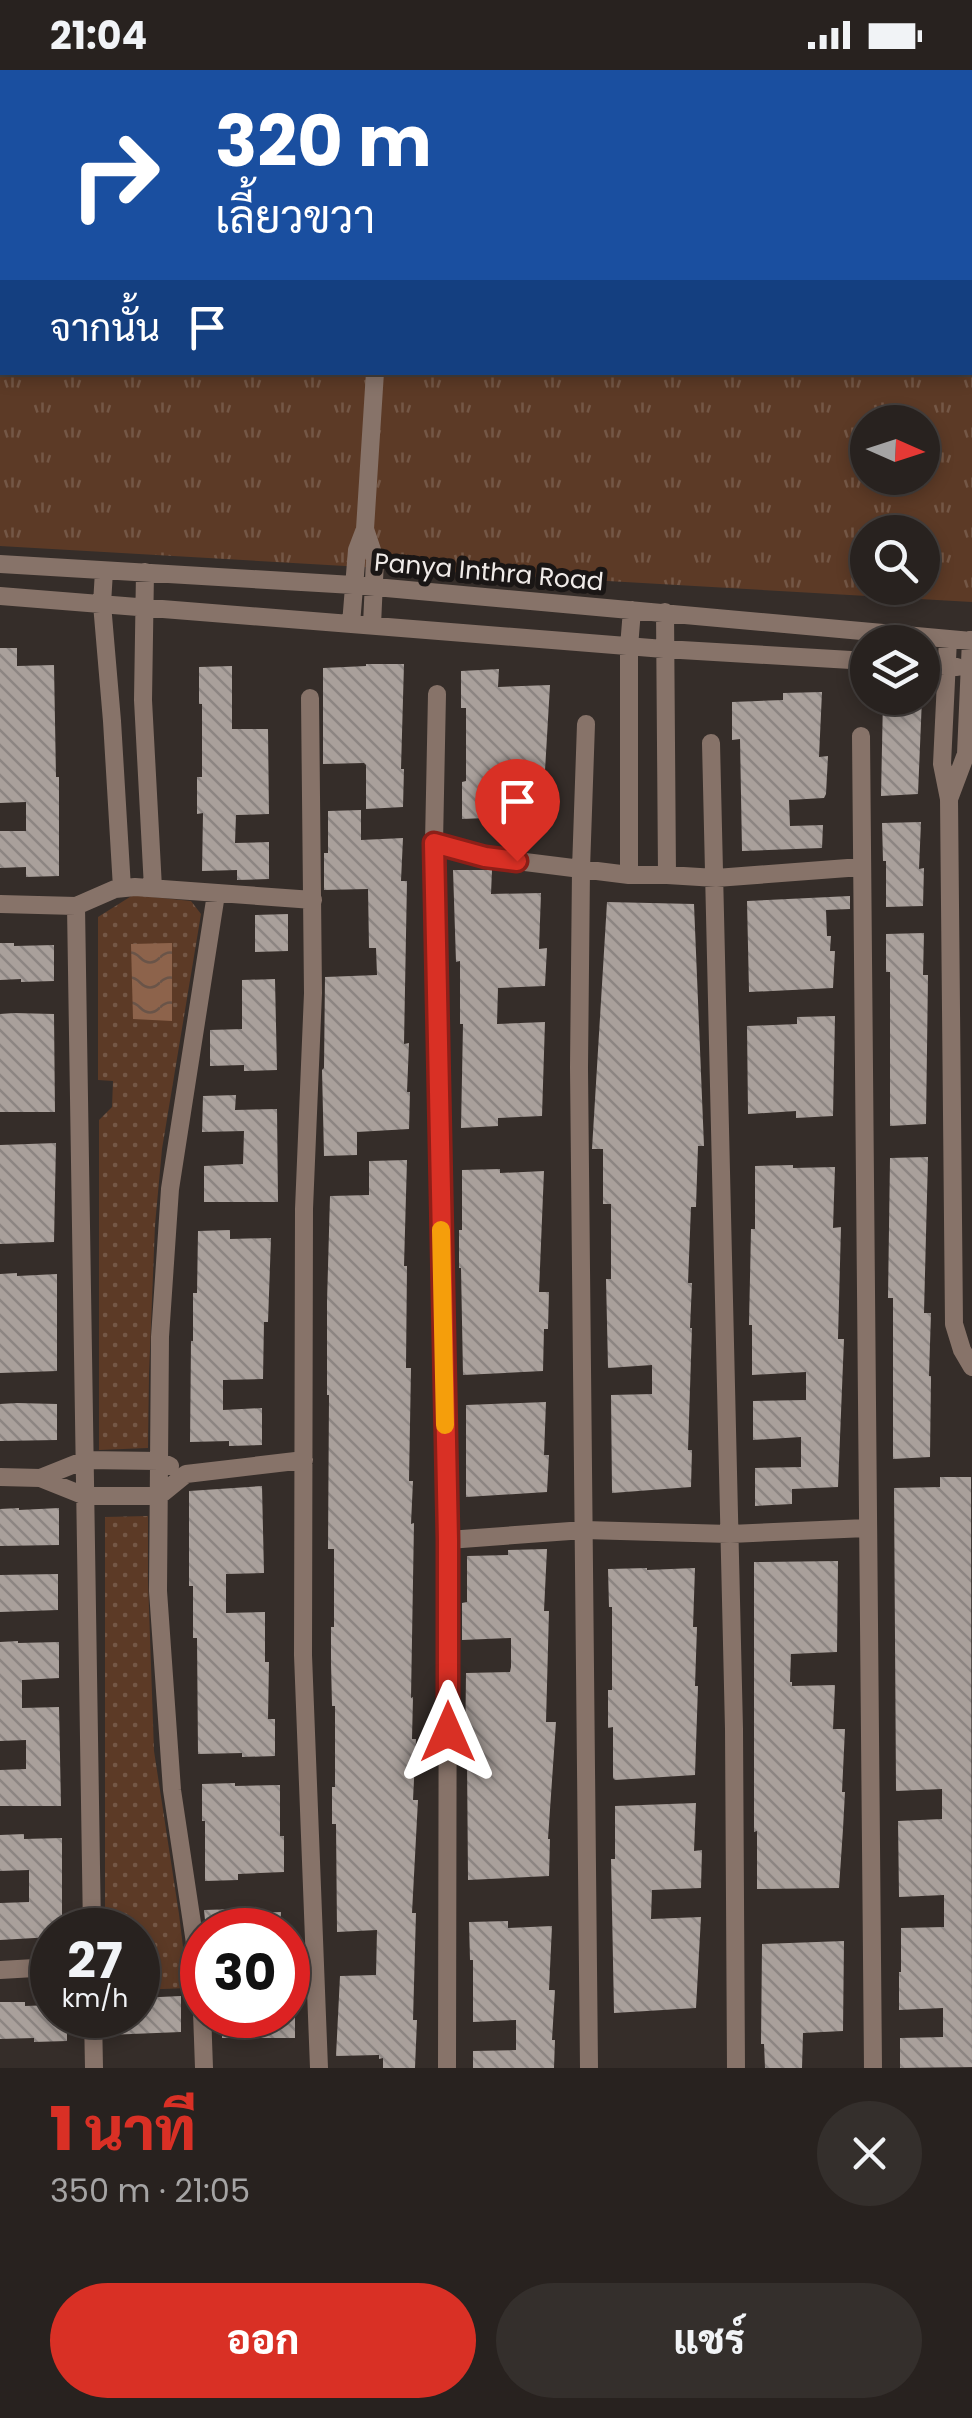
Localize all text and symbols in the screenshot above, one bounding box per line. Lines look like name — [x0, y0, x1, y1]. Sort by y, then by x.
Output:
text: 21:04 — [50, 9, 147, 62]
text: 320 m — [215, 92, 432, 191]
icon: right — [50, 110, 180, 240]
text: เลี้ยวขวา — [215, 186, 375, 249]
icon: arrive — [180, 300, 235, 355]
text: จากนั้น — [50, 301, 160, 354]
north arrow — [850, 405, 940, 495]
map controls — [850, 405, 940, 715]
button: search — [850, 515, 940, 605]
street label: Panya Inthra Road — [373, 545, 605, 599]
button: layers — [850, 625, 940, 715]
pin — [475, 759, 560, 862]
icon: arrive — [490, 774, 545, 829]
position arrow — [396, 1680, 500, 1784]
speed limit sign: 30 — [180, 1908, 310, 2038]
text: 27 — [67, 1925, 123, 1996]
text: km/h — [62, 1981, 128, 2016]
text: 1 นาที — [50, 2087, 196, 2171]
button: close — [817, 2101, 922, 2206]
text: 350 m · 21:05 — [50, 2168, 250, 2213]
button: ออก — [50, 2283, 476, 2398]
button: แชร์ — [496, 2283, 922, 2398]

